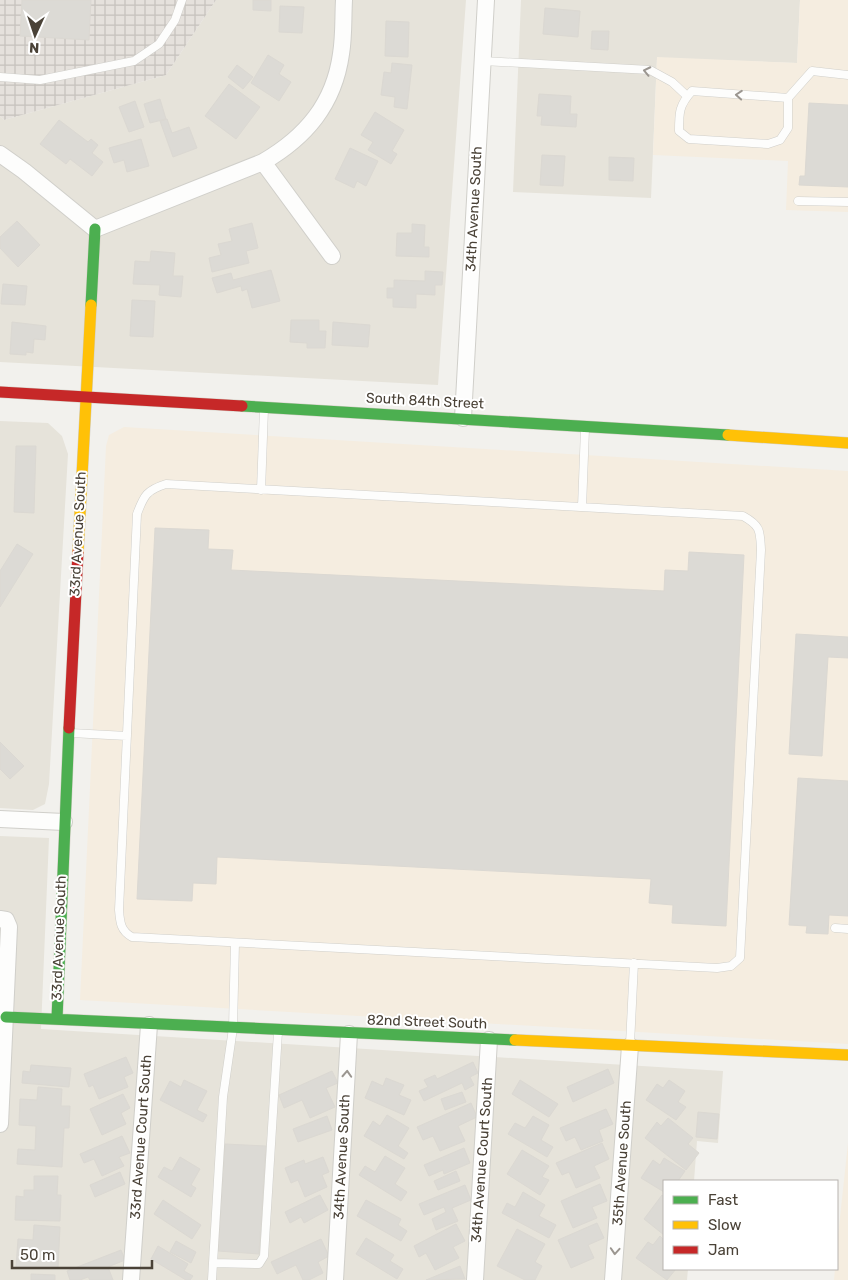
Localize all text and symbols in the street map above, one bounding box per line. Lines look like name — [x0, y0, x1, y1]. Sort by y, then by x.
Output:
north arrow — [10, 10, 60, 60]
text: N — [29, 39, 40, 56]
one-way arrow — [642, 67, 651, 77]
one-way arrow — [735, 89, 743, 100]
street label: 34th Avenue South — [462, 146, 486, 272]
street label: South 84th Street — [366, 389, 485, 413]
street label: 33rd Avenue South — [66, 471, 90, 597]
street label: 33rd Avenue South — [48, 875, 70, 1001]
street label: 82nd Street South — [367, 1011, 487, 1033]
street label: 33rd Avenue Court South — [127, 1054, 155, 1220]
one-way arrow — [341, 1070, 352, 1078]
street label: 34th Avenue Court South — [468, 1077, 496, 1243]
street label: 34th Avenue South — [330, 1094, 354, 1220]
street label: 35th Avenue South — [609, 1100, 635, 1226]
legend — [663, 1180, 838, 1270]
text: Fast — [708, 1191, 738, 1209]
text: Slow — [708, 1216, 741, 1234]
scale bar — [12, 1238, 152, 1270]
text: Jam — [708, 1241, 739, 1259]
text: 50 m — [20, 1246, 55, 1264]
one-way arrow — [610, 1248, 621, 1256]

